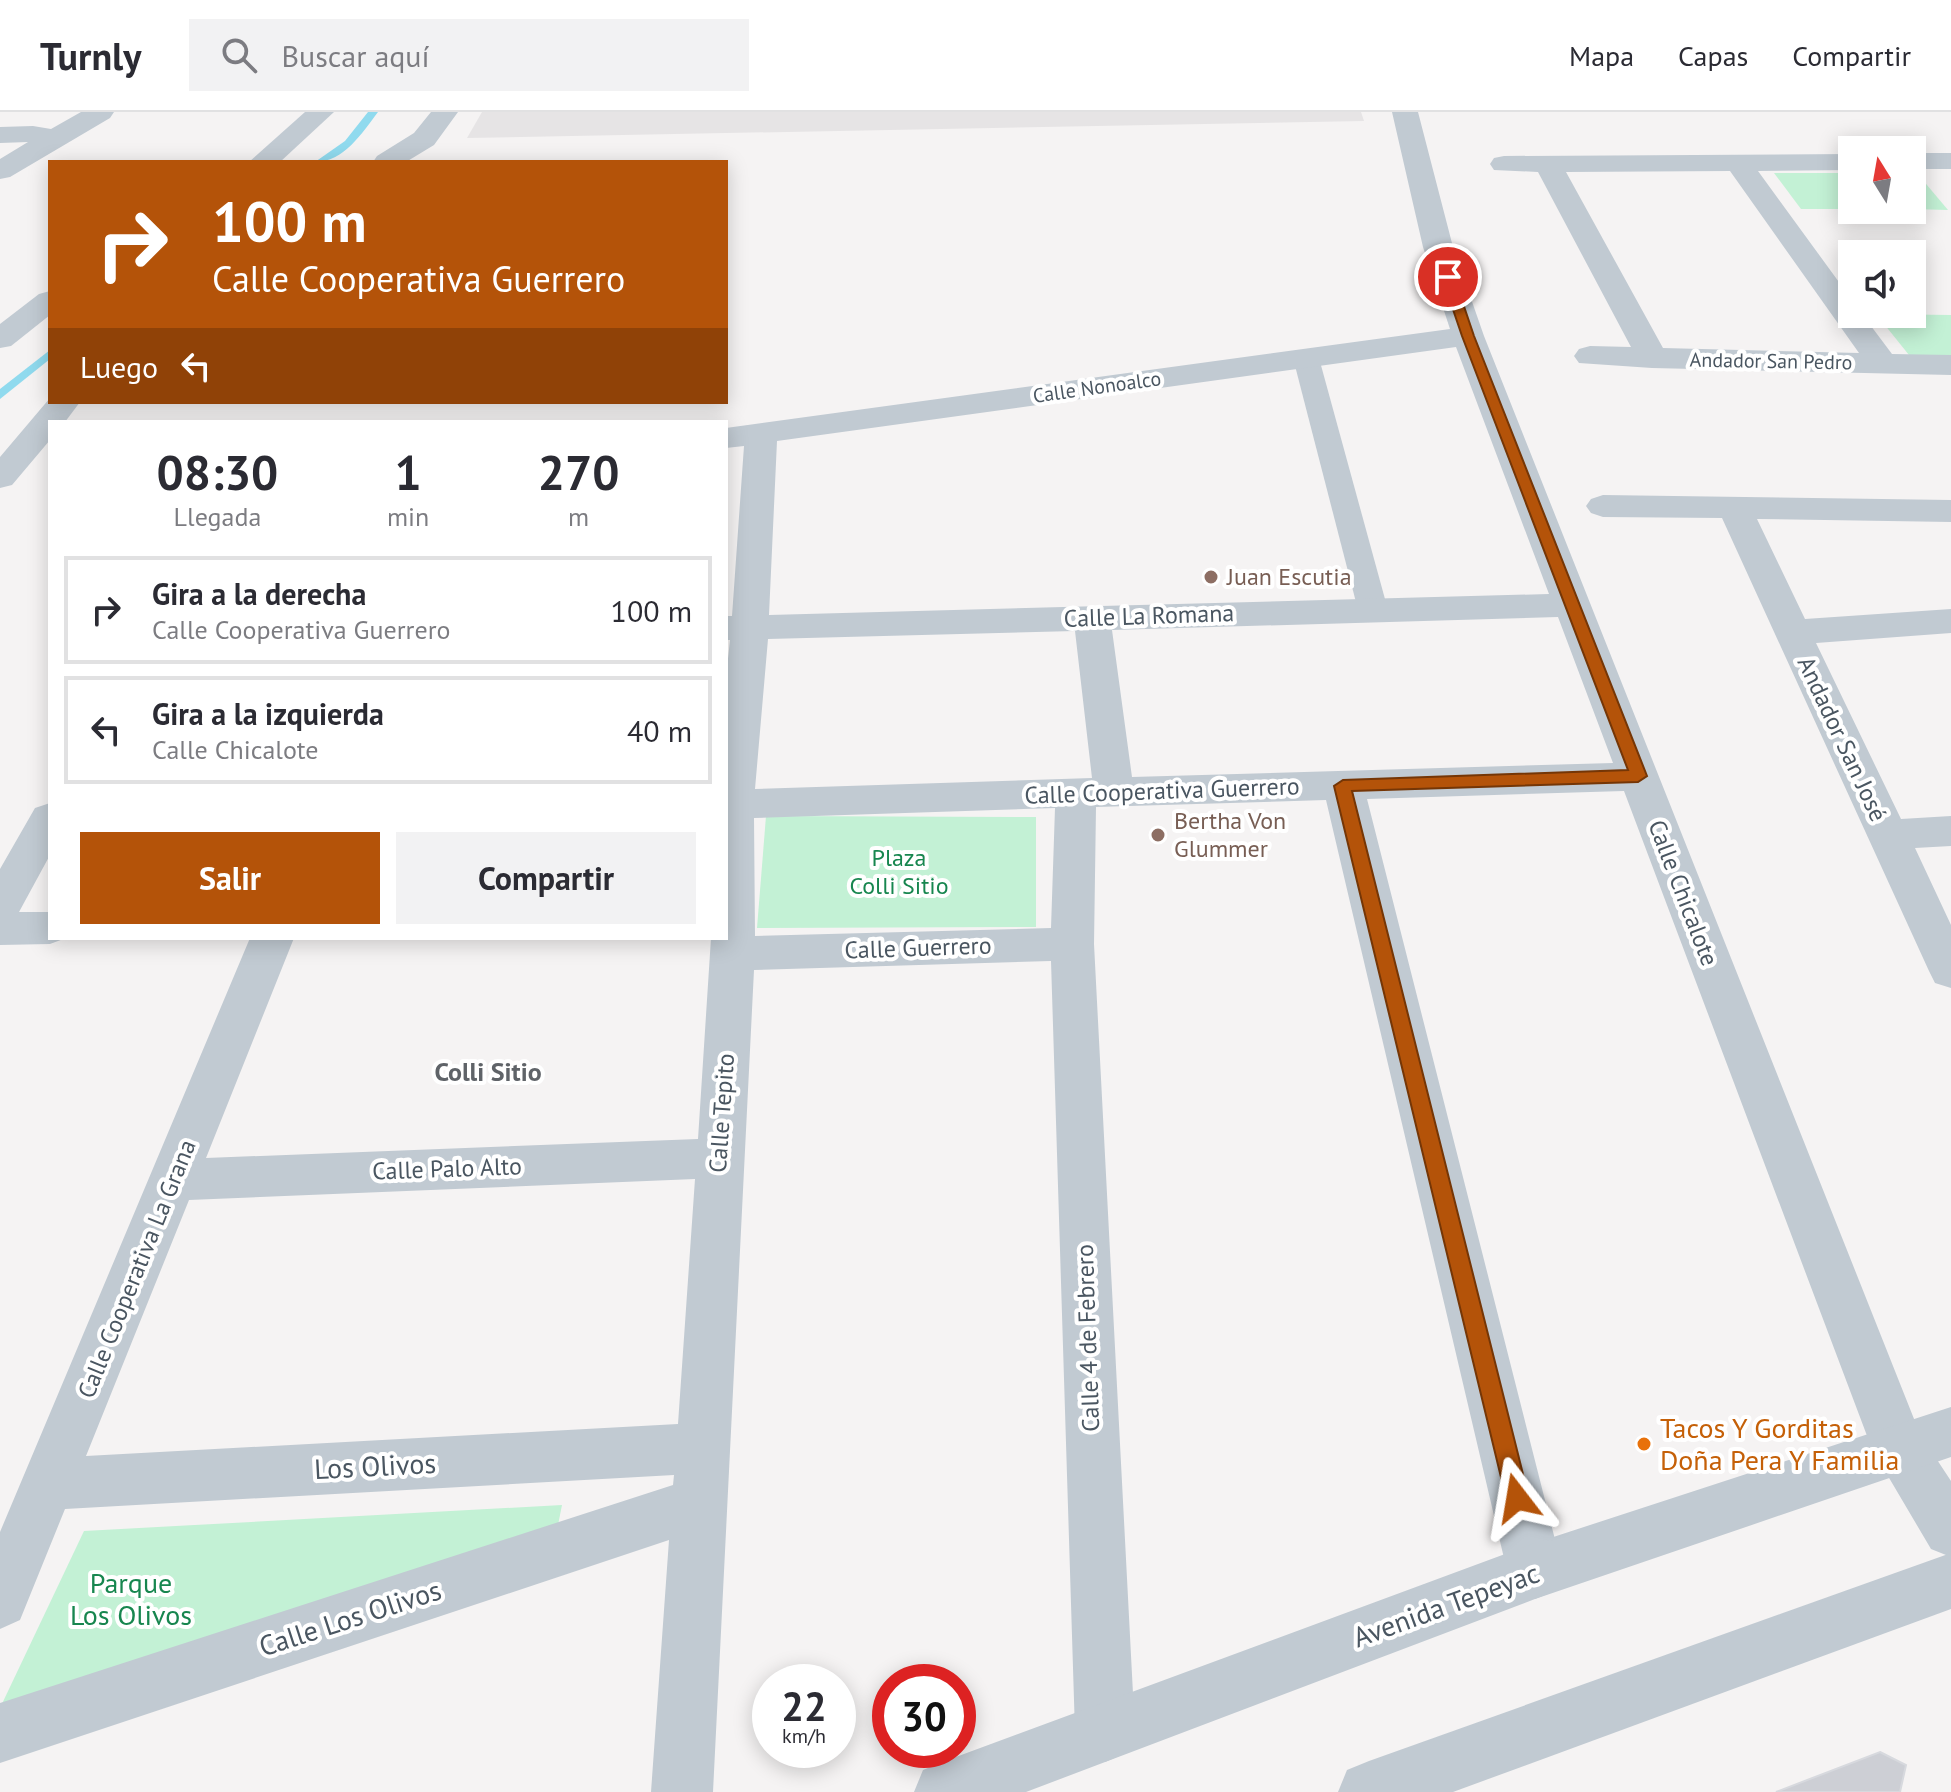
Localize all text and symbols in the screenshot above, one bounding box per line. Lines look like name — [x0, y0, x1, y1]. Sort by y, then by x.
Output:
search box — [189, 19, 749, 91]
text: Turnly — [40, 31, 141, 80]
icon: search — [217, 33, 261, 77]
text: Buscar aquí — [281, 36, 430, 75]
text: Mapa — [1569, 37, 1634, 74]
text: Capas — [1678, 37, 1748, 74]
text: Compartir — [1792, 37, 1911, 74]
north arrow — [1838, 136, 1926, 224]
map controls — [1838, 136, 1926, 328]
text: 100 m — [212, 185, 367, 257]
icon: right — [80, 192, 184, 296]
button: sound — [1838, 240, 1926, 328]
pin — [1414, 243, 1482, 311]
text: Calle Cooperativa Guerrero — [212, 255, 625, 302]
icon: arrive — [1426, 255, 1470, 299]
icon: left — [174, 344, 218, 388]
text: Luego — [80, 347, 158, 386]
street label: Andador San Pedro — [1689, 347, 1853, 375]
street label: Calle Nonoalco — [1031, 365, 1163, 409]
text: 08:30 — [157, 441, 278, 503]
text: 1 — [394, 441, 422, 503]
text: 270 — [538, 441, 619, 503]
text: Llegada — [174, 500, 261, 533]
text: min — [387, 500, 429, 533]
text: m — [568, 500, 589, 533]
place label: Juan Escutia — [1226, 561, 1352, 592]
marker: Juan Escutia — [1202, 568, 1220, 586]
text: Gira a la derecha — [152, 574, 366, 613]
icon: right — [84, 588, 128, 632]
text: 100 m — [611, 591, 692, 630]
street label: Calle La Romana — [1063, 597, 1235, 634]
text: Calle Cooperativa Guerrero — [152, 613, 450, 646]
street label: Andador San José — [1791, 651, 1894, 826]
text: Gira a la izquierda — [152, 694, 384, 733]
icon: left — [84, 708, 128, 752]
text: 40 m — [627, 711, 692, 750]
text: Calle Chicalote — [152, 733, 319, 766]
street label: Calle Cooperativa Guerrero — [1024, 770, 1300, 811]
place label: Bertha Von Glummer — [1174, 805, 1286, 864]
street label: Calle Chicalote — [1641, 815, 1725, 970]
marker: Bertha Von Glummer — [1149, 826, 1167, 844]
button: Salir — [80, 832, 380, 924]
button: Compartir — [396, 832, 696, 924]
park label: Plaza Colli Sitio — [849, 842, 949, 901]
street label: Calle Guerrero — [844, 929, 992, 966]
street label: Calle Tepito — [702, 1052, 741, 1174]
district label: Colli Sitio — [434, 1055, 542, 1088]
street label: Calle Cooperativa La Grana — [70, 1135, 203, 1403]
street label: Calle Palo Alto — [372, 1150, 522, 1187]
street label: Calle 4 de Febrero — [1069, 1244, 1106, 1432]
place label: Tacos Y Gorditas Doña Pera Y Familia — [1660, 1409, 1900, 1478]
marker: Tacos Y Gorditas Doña Pera Y Familia — [1635, 1435, 1653, 1453]
street label: Los Olivos — [313, 1444, 437, 1487]
position arrow — [1475, 1456, 1559, 1540]
street label: Avenida Tepeyac — [1348, 1554, 1544, 1655]
park label: Parque Los Olivos — [70, 1564, 192, 1633]
street label: Calle Los Olivos — [254, 1571, 446, 1664]
speed limit sign: 30 — [872, 1664, 976, 1768]
text: 22 — [781, 1680, 827, 1732]
text: km/h — [782, 1723, 826, 1749]

